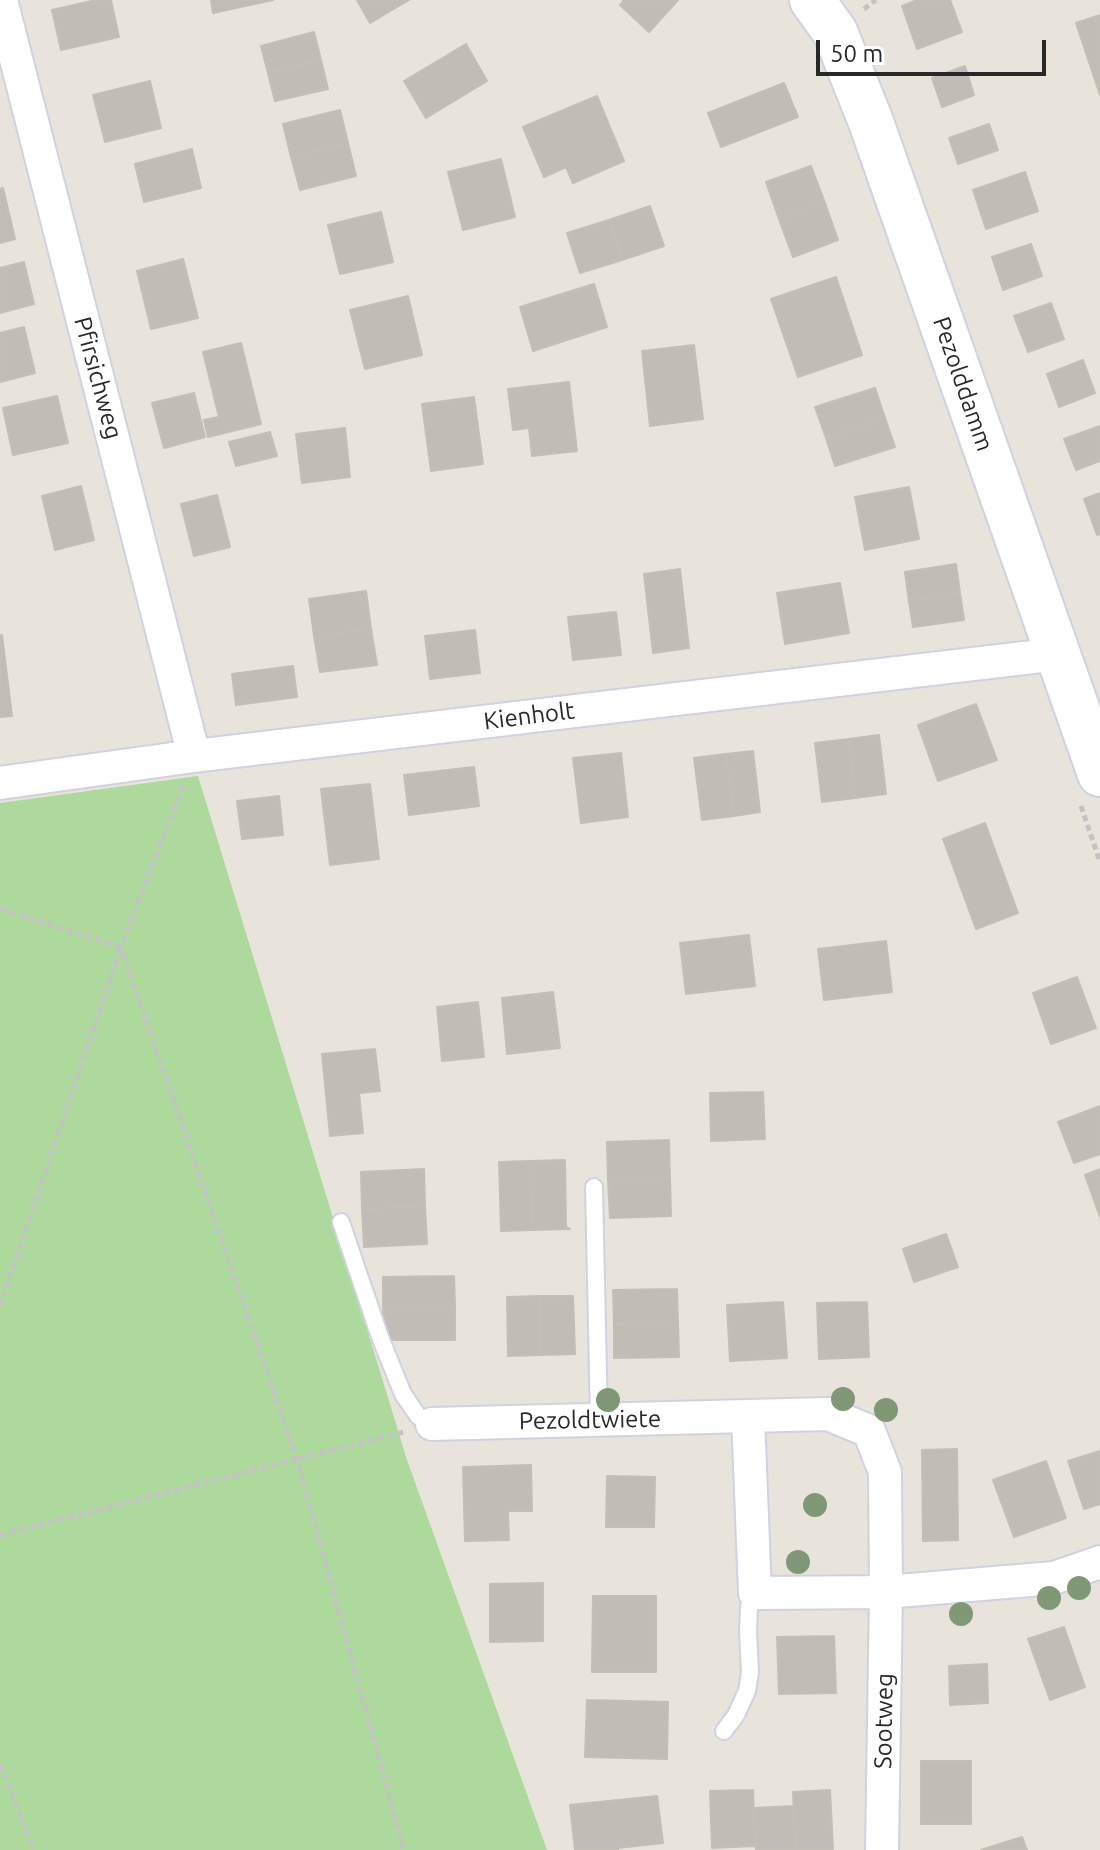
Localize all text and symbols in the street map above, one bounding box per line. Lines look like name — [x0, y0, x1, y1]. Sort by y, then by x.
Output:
scale bar — [820, 24, 1050, 74]
text: 50 m — [830, 40, 883, 67]
street label: Pezolddamm — [927, 313, 999, 455]
street label: Pfirsichweg — [68, 314, 128, 442]
street label: Kienholt — [482, 696, 576, 736]
street label: Pezoldtwiete — [519, 1404, 661, 1436]
street label: Sootweg — [869, 1673, 899, 1769]

